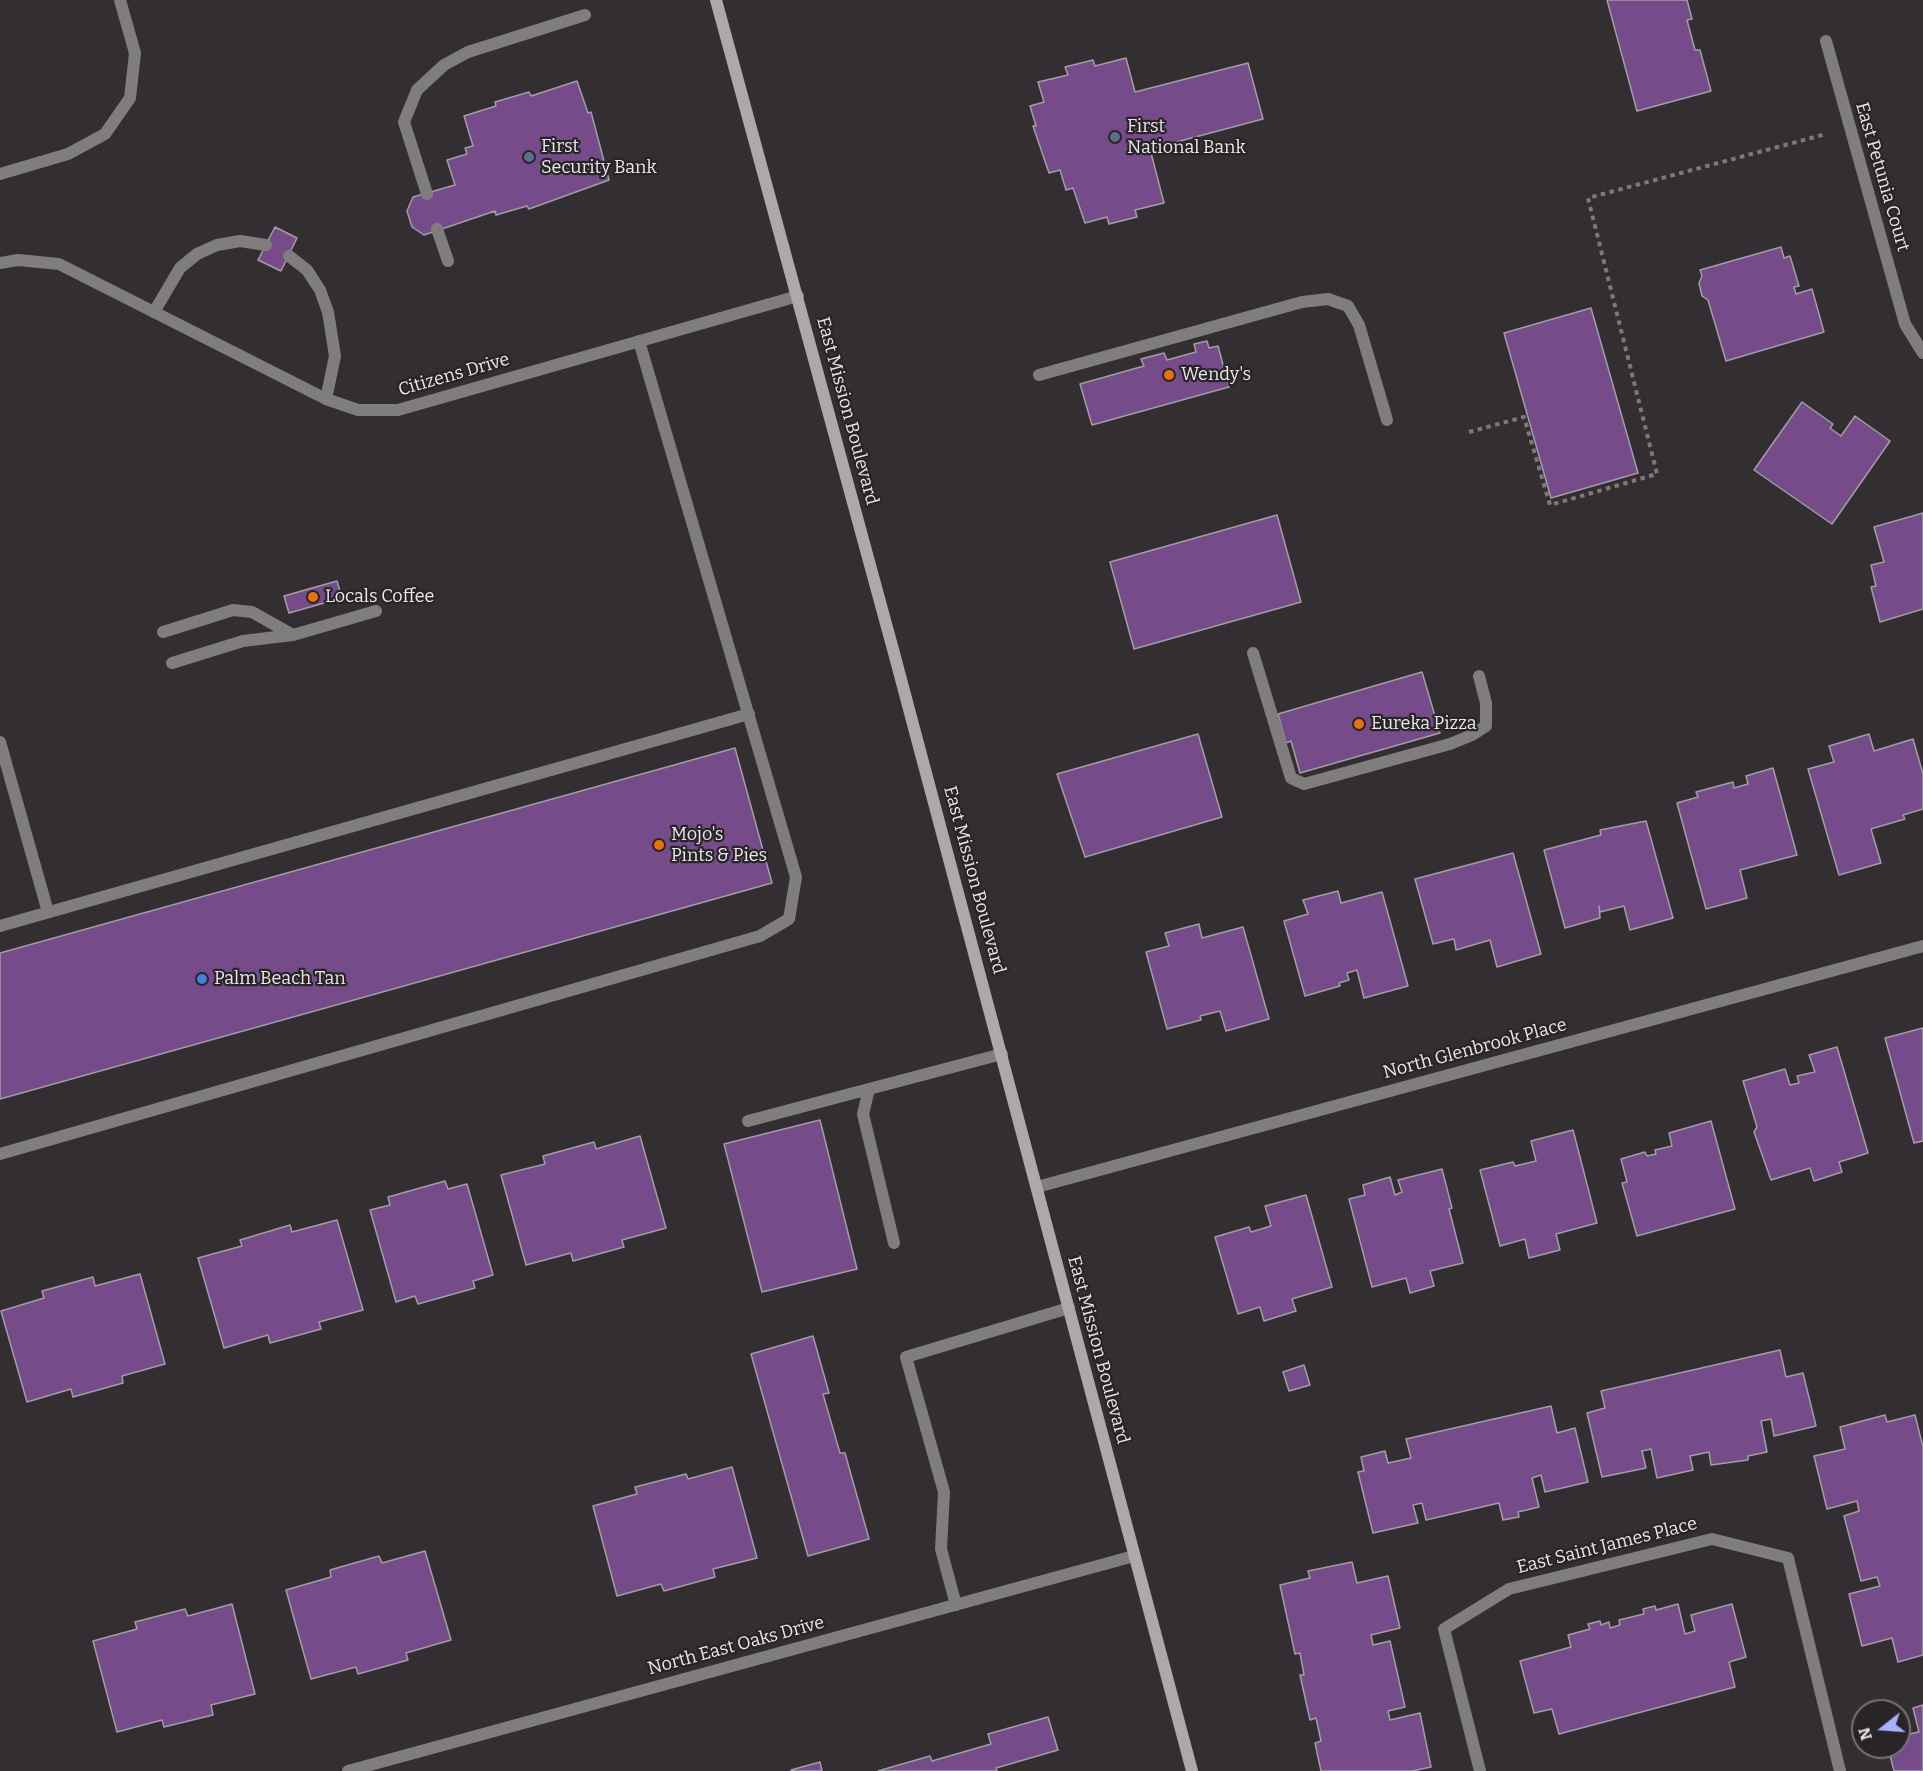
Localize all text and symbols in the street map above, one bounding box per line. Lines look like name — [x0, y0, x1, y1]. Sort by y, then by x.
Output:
street label: East Petunia Court — [1850, 100, 1914, 254]
place label: First National Bank — [1127, 116, 1246, 158]
marker: First National Bank — [1108, 130, 1122, 144]
place label: First Security Bank — [541, 136, 657, 178]
marker: First Security Bank — [522, 150, 536, 164]
street label: East Mission Boulevard — [812, 315, 882, 507]
street label: Citizens Drive — [396, 349, 512, 401]
place label: Wendy's — [1181, 364, 1251, 386]
marker: Wendy's — [1162, 368, 1176, 382]
place label: Locals Coffee — [325, 586, 434, 608]
marker: Locals Coffee — [306, 590, 320, 604]
place label: Eureka Pizza — [1371, 713, 1477, 735]
marker: Eureka Pizza — [1352, 717, 1366, 731]
street label: East Mission Boulevard — [939, 784, 1009, 976]
place label: Mojo's Pints & Pies — [671, 824, 767, 866]
marker: Mojo's Pints & Pies — [652, 838, 666, 852]
place label: Palm Beach Tan — [214, 968, 346, 990]
marker: Palm Beach Tan — [195, 972, 209, 986]
street label: North Glenbrook Place — [1381, 1014, 1569, 1084]
street label: East Mission Boulevard — [1063, 1254, 1133, 1446]
street label: East Saint James Place — [1515, 1513, 1699, 1579]
street label: North East Oaks Drive — [645, 1612, 827, 1680]
north arrow — [1851, 1699, 1911, 1759]
text: N — [1854, 1725, 1876, 1743]

